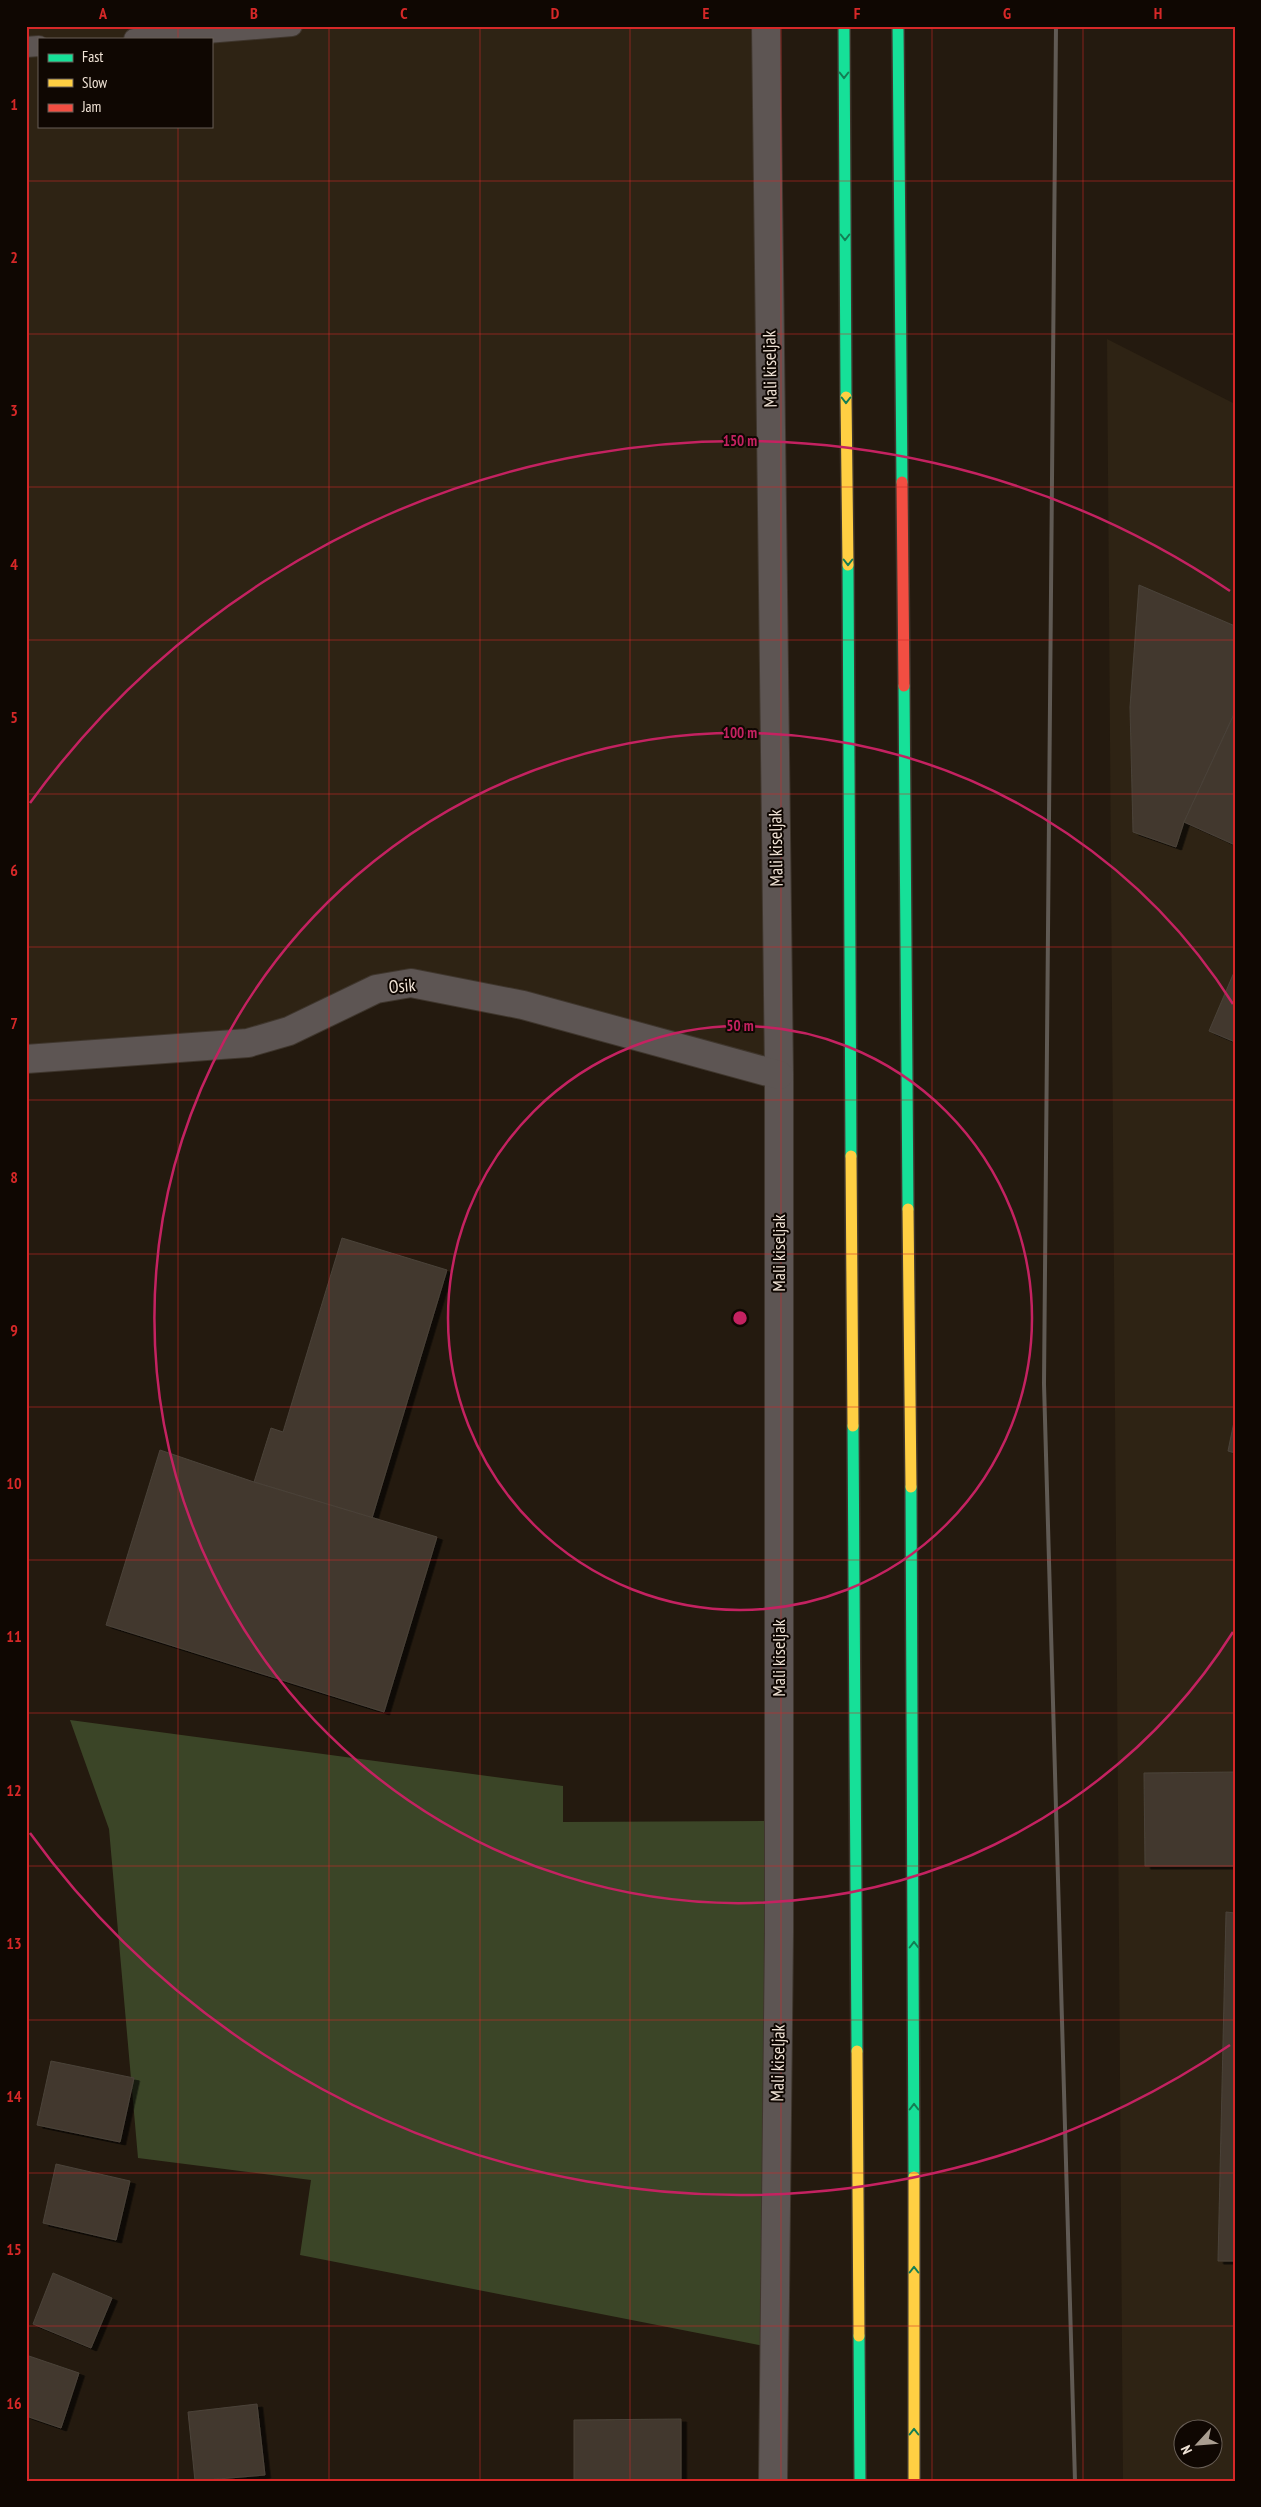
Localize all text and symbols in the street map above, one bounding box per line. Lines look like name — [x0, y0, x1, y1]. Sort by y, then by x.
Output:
text: A — [98, 3, 108, 23]
text: B — [250, 3, 258, 23]
text: C — [400, 3, 408, 23]
text: D — [551, 3, 560, 23]
text: E — [703, 3, 710, 23]
text: F — [854, 3, 861, 23]
text: G — [1003, 3, 1011, 23]
text: H — [1154, 3, 1162, 23]
legend — [38, 38, 212, 128]
text: Fast — [82, 47, 103, 66]
one-way arrow — [839, 72, 849, 79]
text: Slow — [82, 73, 107, 92]
text: 1 — [10, 94, 18, 114]
text: Jam — [81, 97, 101, 116]
one-way arrow — [840, 234, 850, 242]
text: 2 — [10, 247, 18, 267]
street label: Mali kiseljak — [757, 330, 782, 408]
one-way arrow — [841, 396, 851, 404]
text: 3 — [10, 400, 18, 420]
text: 150 m — [723, 431, 757, 450]
text: 4 — [10, 554, 18, 574]
one-way arrow — [842, 559, 853, 567]
text: 5 — [10, 707, 18, 727]
text: 100 m — [723, 723, 757, 742]
street label: Mali kiseljak — [763, 809, 788, 887]
text: 6 — [10, 860, 18, 880]
street label: Osik — [388, 973, 416, 998]
text: 7 — [10, 1013, 18, 1033]
text: 50 m — [726, 1016, 754, 1035]
text: 8 — [10, 1167, 18, 1187]
street label: Mali kiseljak — [767, 1214, 790, 1292]
centre of rings — [731, 1309, 749, 1327]
text: 9 — [10, 1320, 18, 1340]
text: 10 — [6, 1473, 22, 1493]
street label: Mali kiseljak — [767, 1619, 790, 1697]
text: 11 — [6, 1626, 22, 1646]
text: 12 — [6, 1780, 22, 1800]
text: 13 — [6, 1933, 22, 1953]
one-way arrow — [909, 1940, 919, 1948]
street label: Mali kiseljak — [765, 2024, 790, 2102]
text: 14 — [6, 2086, 22, 2106]
one-way arrow — [909, 2103, 919, 2110]
text: 15 — [6, 2239, 22, 2259]
one-way arrow — [909, 2265, 919, 2273]
text: 16 — [6, 2393, 22, 2413]
north arrow — [1174, 2420, 1224, 2470]
one-way arrow — [909, 2428, 919, 2436]
text: N — [1177, 2442, 1196, 2457]

